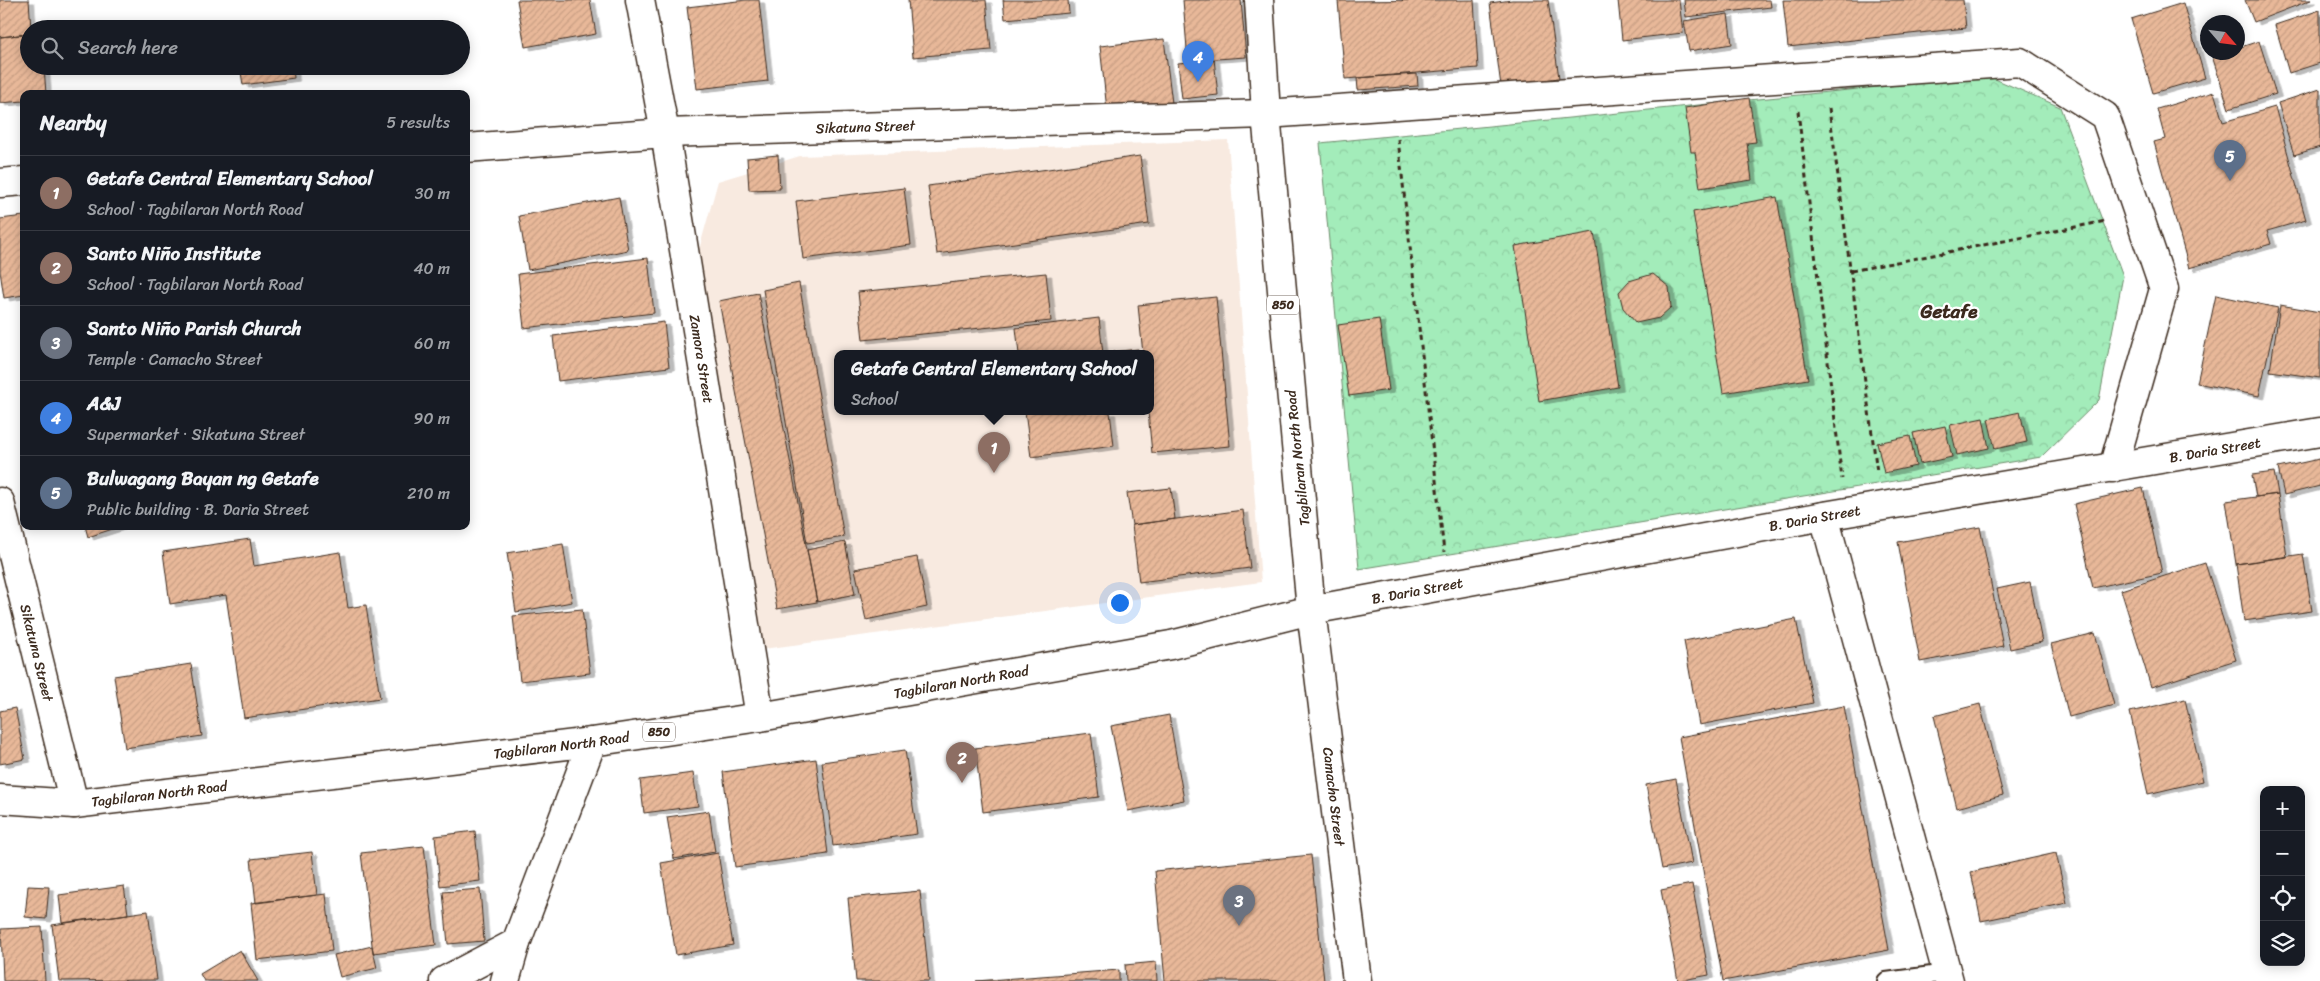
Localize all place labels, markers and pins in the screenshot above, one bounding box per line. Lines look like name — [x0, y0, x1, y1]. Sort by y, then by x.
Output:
pin: 4 — [1182, 41, 1214, 82]
pin: 5 — [2214, 140, 2246, 181]
pin: 1 — [978, 432, 1010, 473]
pin: 2 — [946, 742, 978, 783]
pin: 3 — [1223, 885, 1255, 926]

